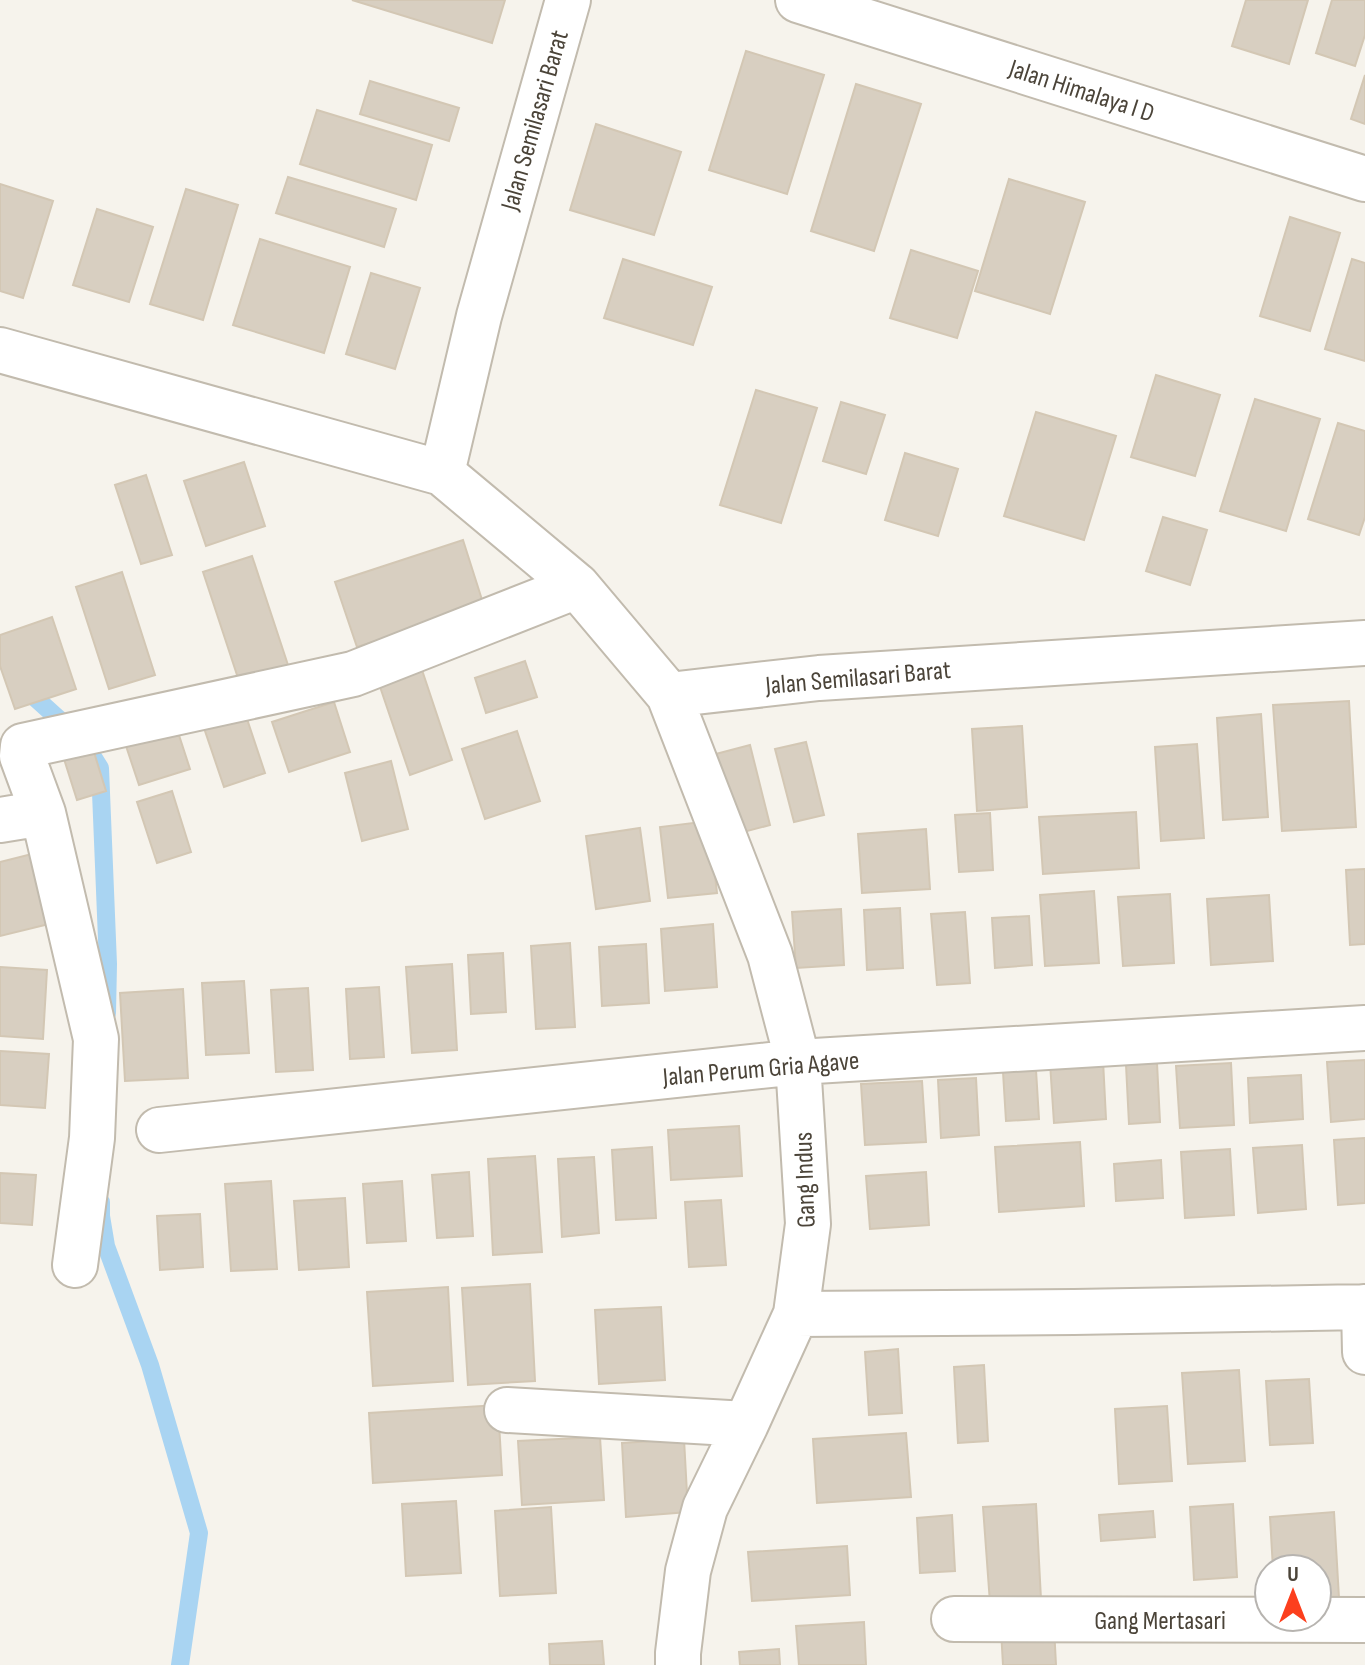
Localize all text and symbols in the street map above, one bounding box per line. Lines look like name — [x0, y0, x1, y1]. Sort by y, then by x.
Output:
street label: Jalan Semilasari Barat — [495, 27, 576, 215]
street label: Jalan Himalaya I D — [1004, 53, 1158, 129]
street label: Jalan Semilasari Barat — [763, 655, 952, 702]
street label: Jalan Perum Gria Agave — [661, 1045, 861, 1094]
street label: Gang Indus — [788, 1131, 823, 1228]
north arrow — [1253, 1553, 1333, 1633]
text: U — [1287, 1561, 1299, 1588]
street label: Gang Mertasari — [1094, 1606, 1226, 1637]

